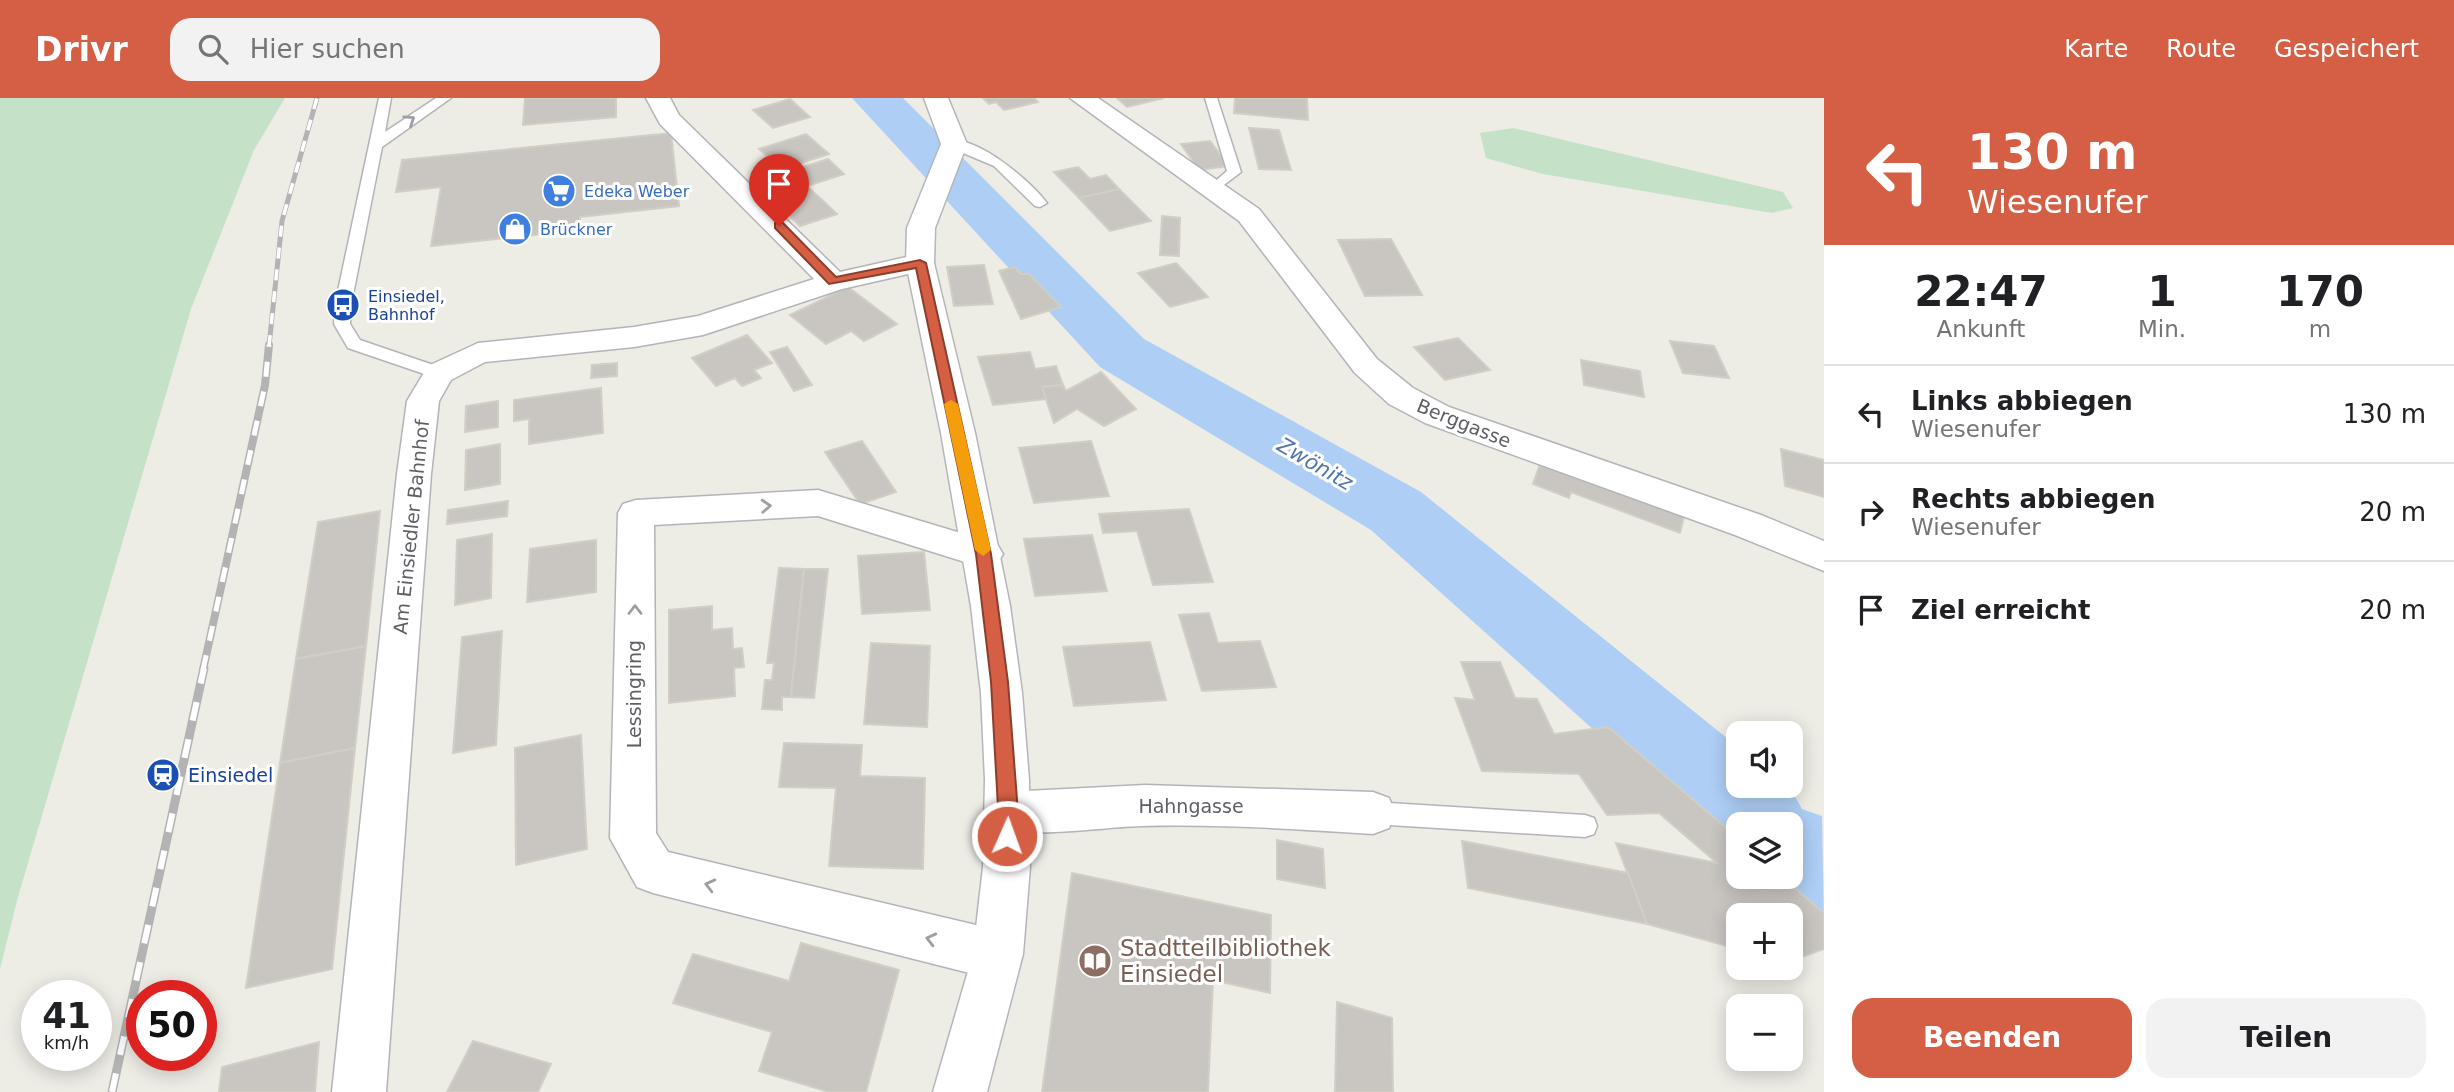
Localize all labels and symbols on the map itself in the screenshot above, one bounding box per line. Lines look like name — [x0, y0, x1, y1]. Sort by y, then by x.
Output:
one-way arrow — [402, 116, 415, 128]
pin — [749, 154, 809, 226]
supermarket icon: Edeka Weber — [540, 172, 578, 210]
place label: Edeka Weber — [584, 182, 690, 201]
shop icon: Brückner — [496, 210, 534, 248]
place label: Brückner — [540, 220, 613, 239]
bus stop icon: Einsiedel, Bahnhof — [324, 286, 362, 324]
place label: Einsiedel, Bahnhof — [368, 287, 445, 324]
street label: Berggasse — [1414, 394, 1514, 452]
street label: Am Einsiedler Bahnhof — [389, 417, 433, 635]
water label: Zwönitz — [1272, 432, 1358, 496]
one-way arrow — [761, 499, 772, 514]
one-way arrow — [627, 604, 643, 614]
street label: Lessingring — [623, 640, 645, 748]
station icon: Einsiedel — [144, 756, 182, 794]
place label: Einsiedel — [188, 764, 273, 786]
street label: Hahngasse — [1138, 795, 1244, 817]
position arrow — [970, 799, 1044, 873]
one-way arrow — [704, 879, 716, 893]
one-way arrow — [925, 933, 937, 947]
place label: Stadtteilbibliothek Einsiedel — [1120, 935, 1331, 987]
library icon: Stadtteilbibliothek Einsiedel — [1076, 942, 1114, 980]
speed limit sign: 50 — [126, 980, 217, 1071]

